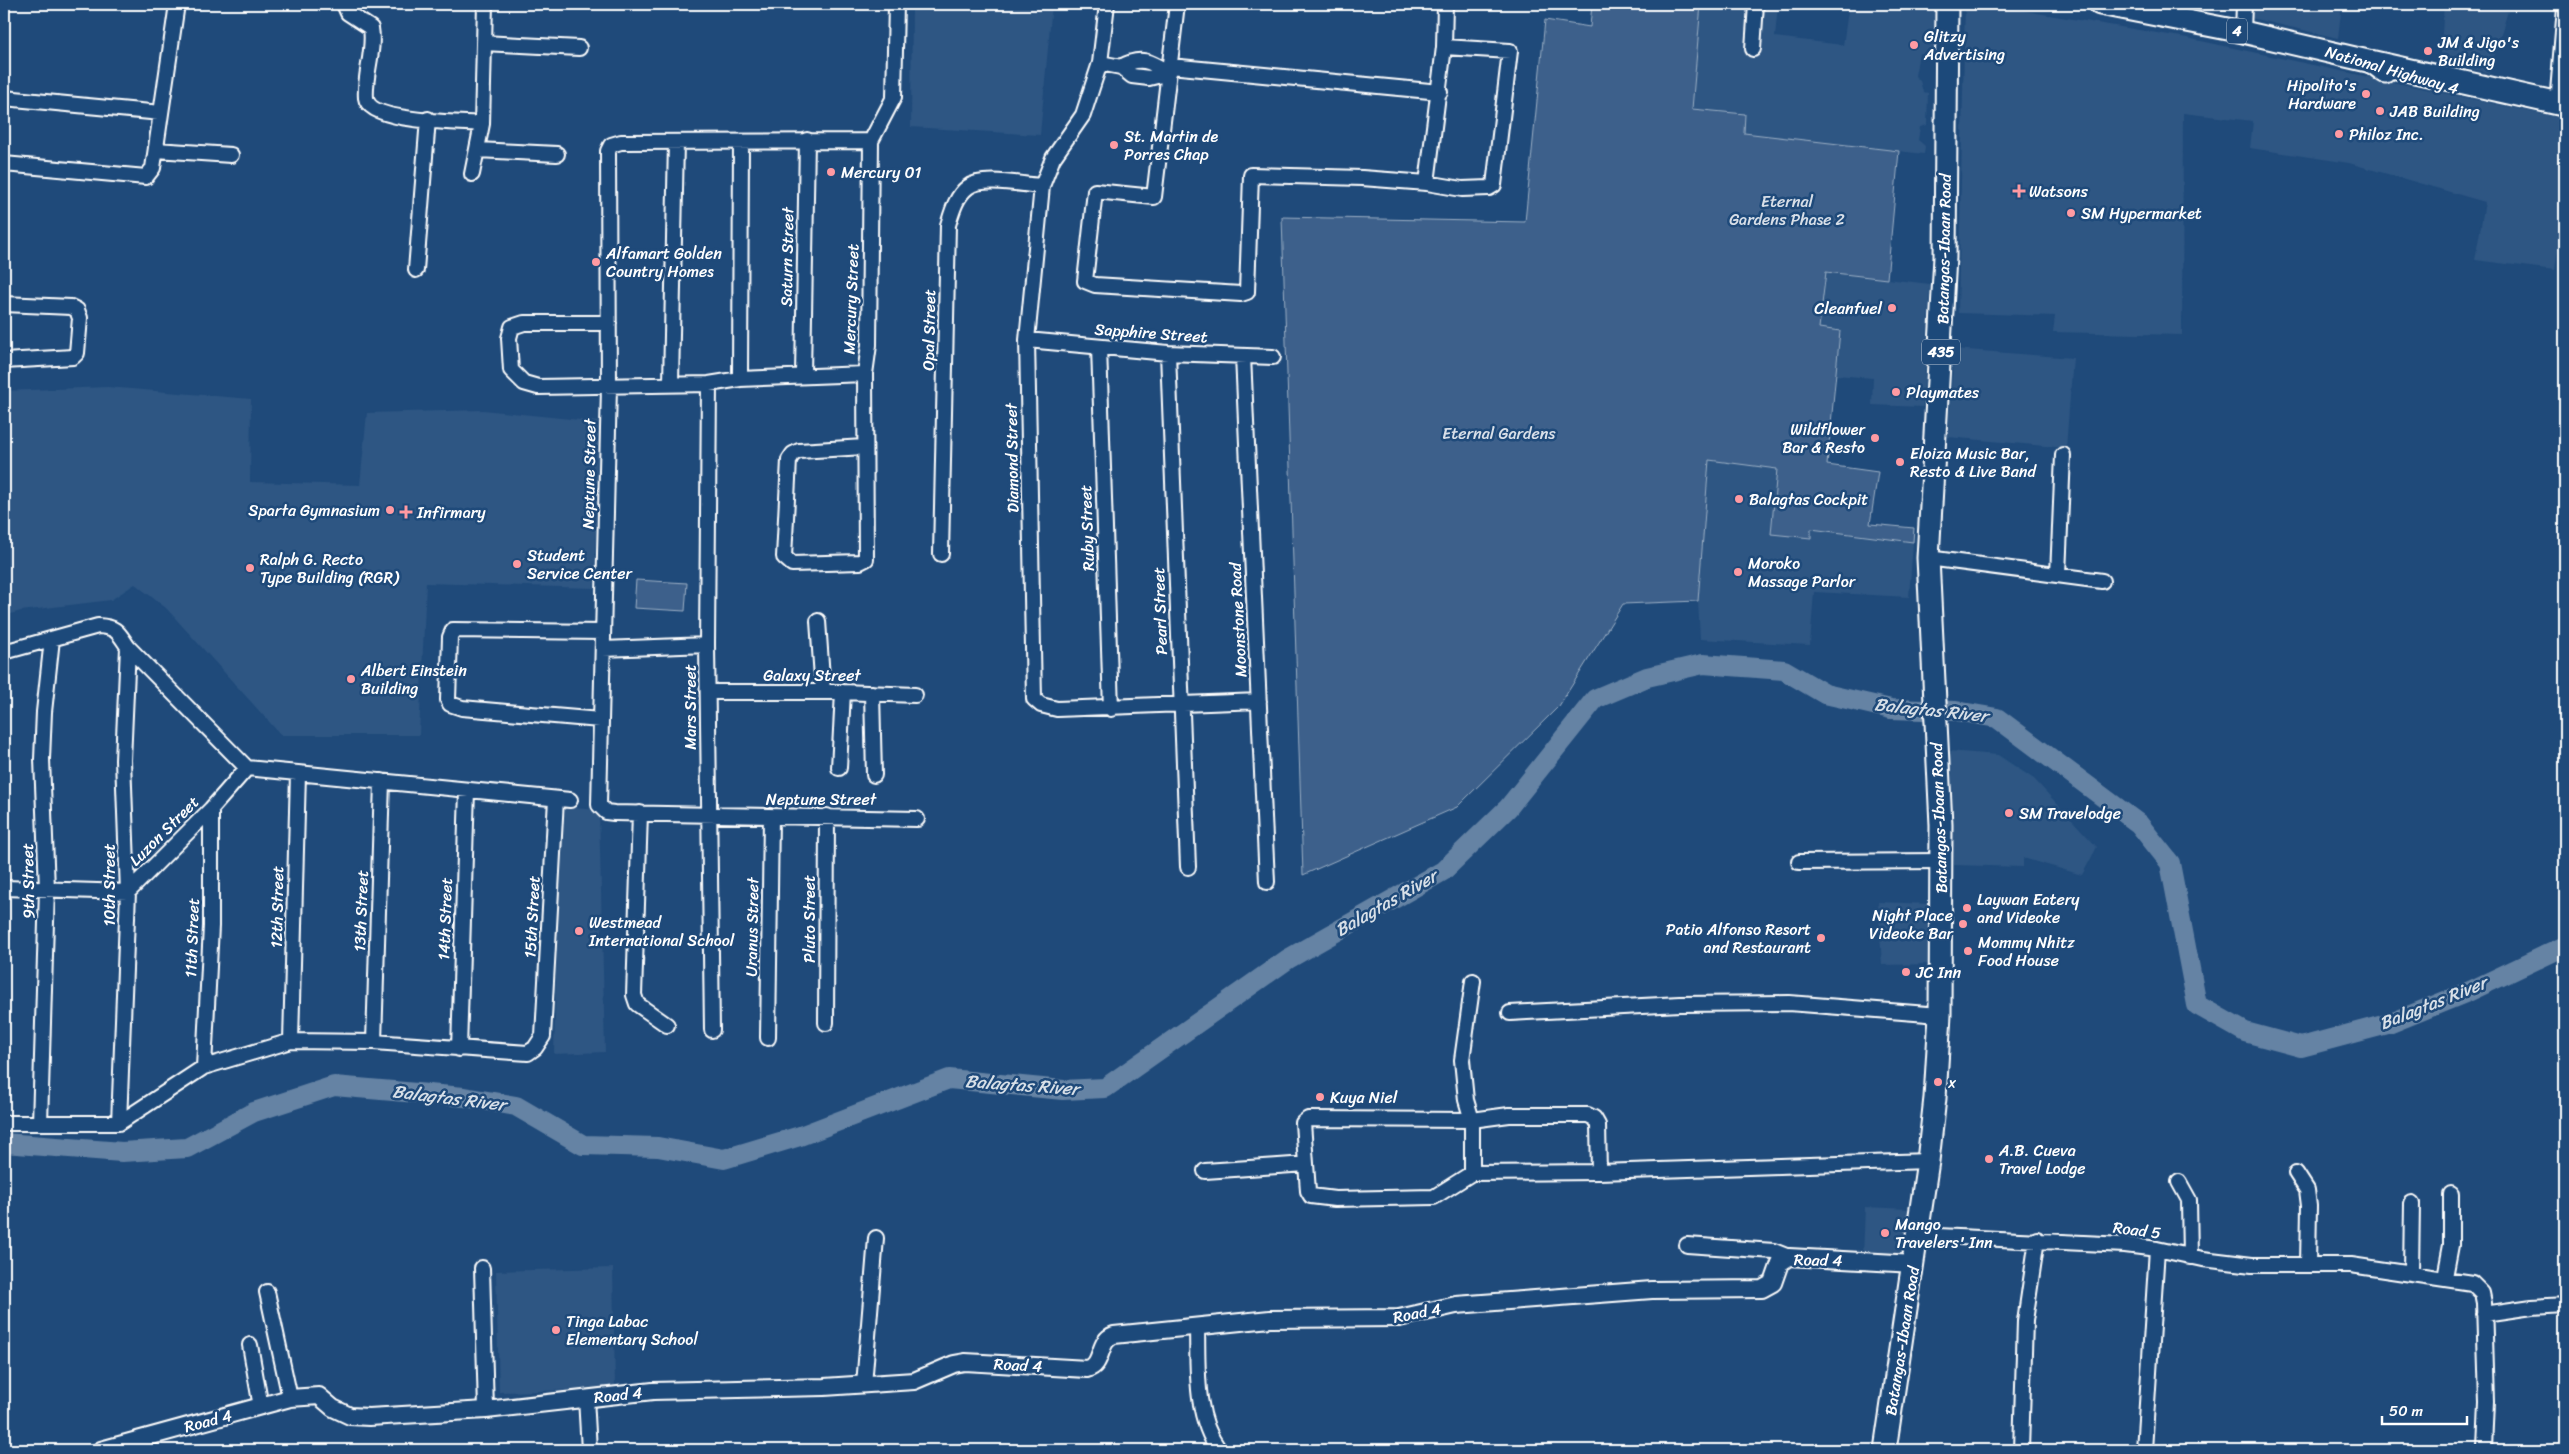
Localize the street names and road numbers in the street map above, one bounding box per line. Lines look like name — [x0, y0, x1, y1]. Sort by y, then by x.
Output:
road number: 4 — [2227, 18, 2247, 44]
street label: National Highway 4 — [2322, 37, 2462, 103]
street label: Batangas-Ibaan Road — [1928, 172, 1960, 325]
street label: Saturn Street — [772, 206, 802, 307]
street label: Mercury Street — [835, 243, 867, 355]
street label: Opal Street — [914, 289, 944, 371]
street label: Sapphire Street — [1094, 315, 1209, 351]
road number: 435 — [1922, 340, 1960, 364]
street label: Diamond Street — [997, 402, 1027, 513]
street label: Neptune Street — [574, 418, 604, 529]
street label: Ruby Street — [1071, 484, 1103, 572]
street label: Moonstone Road — [1220, 560, 1255, 678]
street label: Pearl Street — [1144, 567, 1176, 655]
street label: Galaxy Street — [763, 661, 861, 690]
street label: Mars Street — [676, 664, 705, 750]
street label: Batangas-Ibaan Road — [1922, 741, 1956, 894]
street label: Neptune Street — [766, 785, 877, 814]
street label: Luzon Street — [122, 789, 206, 873]
street label: 9th Street — [13, 843, 43, 919]
street label: 10th Street — [95, 843, 124, 927]
street label: 12th Street — [262, 866, 292, 948]
street label: 13th Street — [345, 870, 377, 952]
street label: 15th Street — [515, 875, 549, 959]
street label: Pluto Street — [795, 875, 824, 963]
street label: 14th Street — [429, 877, 461, 961]
street label: Uranus Street — [737, 877, 767, 977]
street label: 11th Street — [176, 898, 208, 978]
street label: Road 5 — [2111, 1213, 2163, 1247]
street label: Road 4 — [1794, 1245, 1842, 1275]
street label: Batangas-Ibaan Road — [1876, 1263, 1928, 1418]
street label: Road 4 — [1390, 1294, 1444, 1332]
street label: Road 4 — [993, 1349, 1043, 1381]
street label: Road 4 — [592, 1378, 644, 1412]
street label: Road 4 — [181, 1401, 235, 1441]

